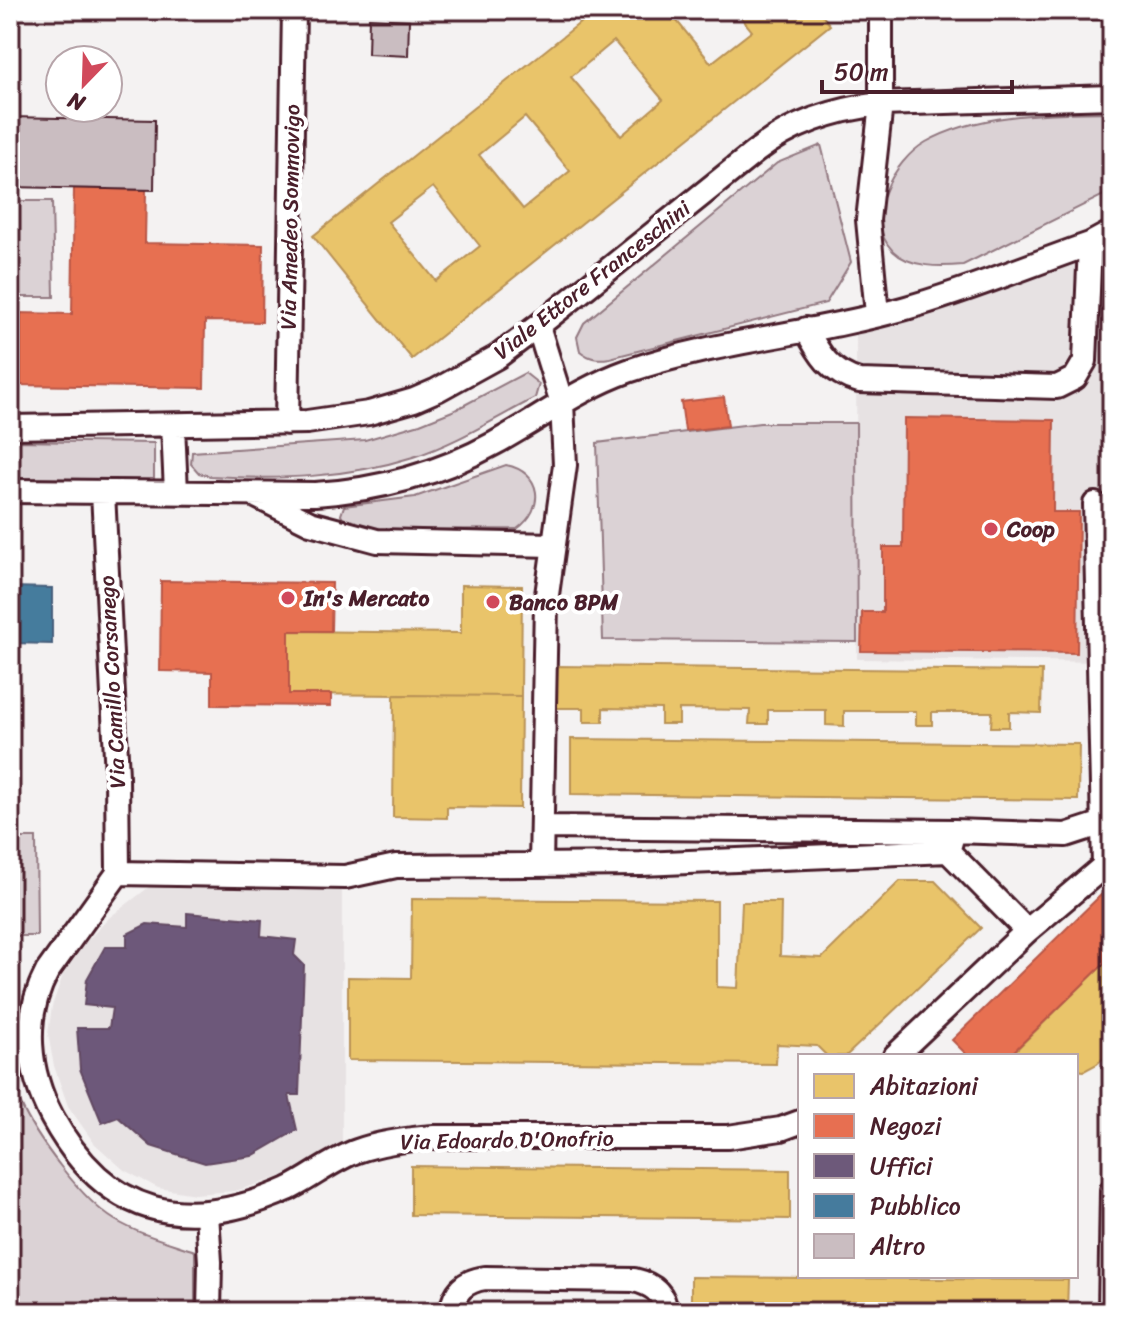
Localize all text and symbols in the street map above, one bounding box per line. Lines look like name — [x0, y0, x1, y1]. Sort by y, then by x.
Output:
north arrow — [44, 44, 124, 124]
scale bar — [822, 44, 1012, 94]
text: 50 m — [834, 51, 889, 93]
text: N — [61, 81, 92, 123]
street label: Via Amedeo Sommovigo — [269, 104, 311, 330]
street label: Viale Ettore Franceschini — [485, 190, 700, 370]
place label: Coop — [1006, 510, 1055, 549]
marker: Coop — [982, 520, 1000, 538]
street label: Via Camillo Corsanego — [87, 574, 137, 789]
place label: In's Mercato — [303, 579, 430, 618]
place label: Banco BPM — [509, 583, 619, 622]
marker: In's Mercato — [279, 589, 297, 607]
marker: Banco BPM — [484, 593, 502, 611]
legend — [798, 1054, 1078, 1278]
text: Abitazioni — [869, 1065, 979, 1107]
text: Negozi — [870, 1105, 942, 1147]
street label: Via Edoardo D'Onofrio — [400, 1119, 614, 1161]
text: Uffici — [870, 1145, 934, 1187]
text: Pubblico — [870, 1185, 961, 1227]
text: Altro — [869, 1225, 925, 1267]

